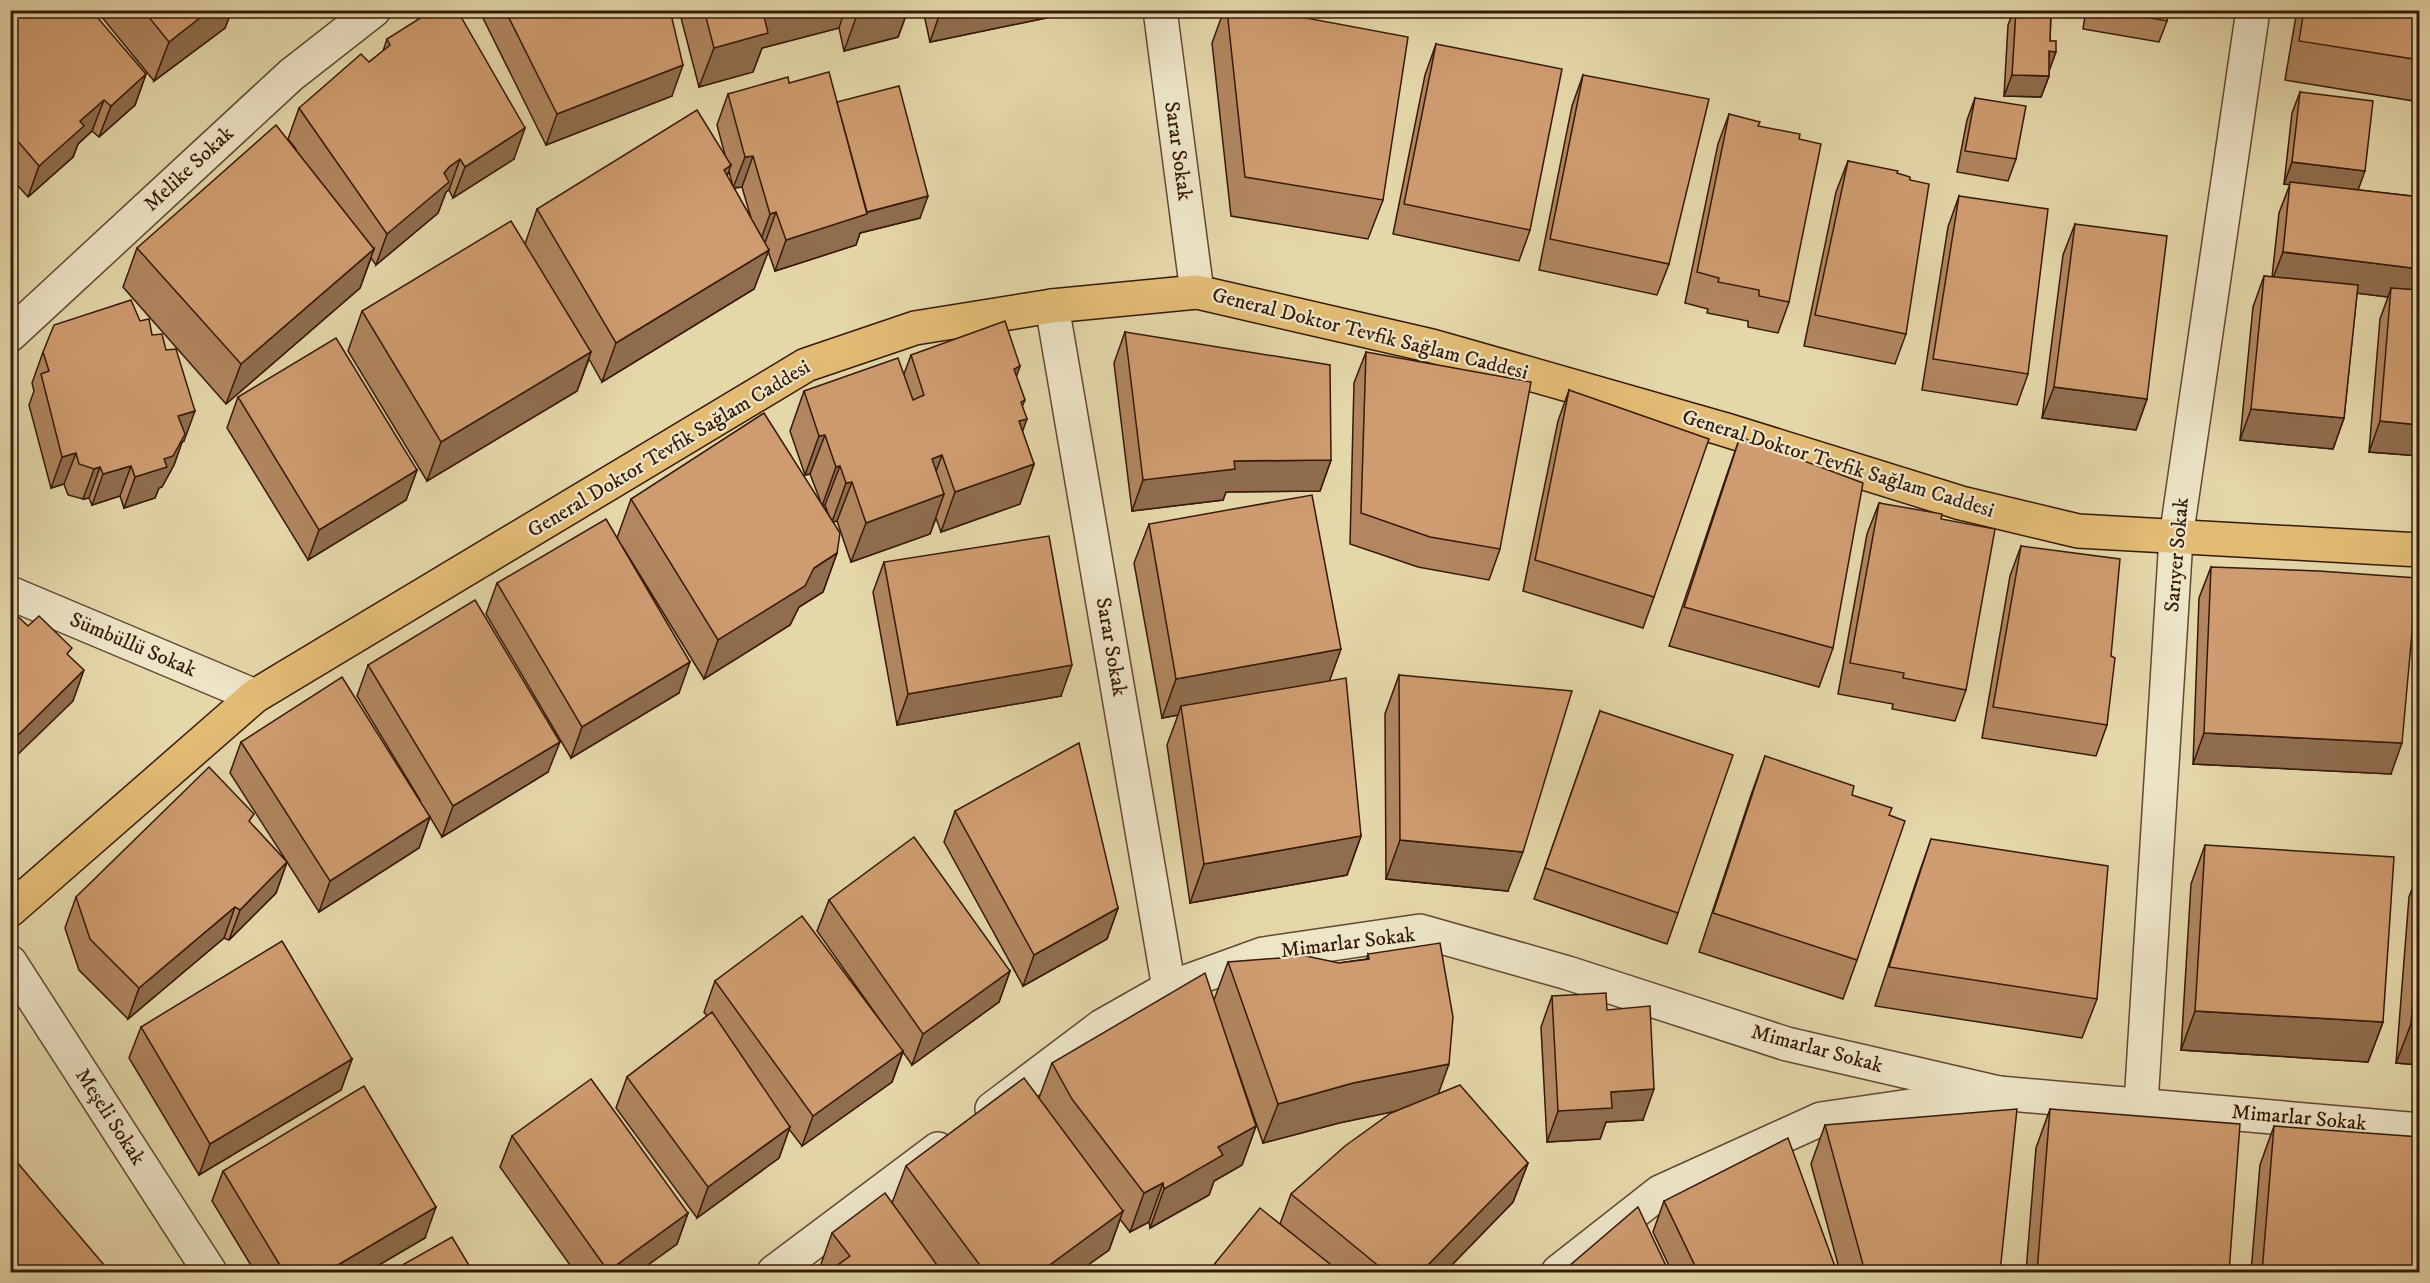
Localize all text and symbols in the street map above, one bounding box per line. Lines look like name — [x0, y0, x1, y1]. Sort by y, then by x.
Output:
street label: Sarar Sokak — [1158, 100, 1198, 203]
street label: Melike Sokak — [139, 120, 240, 217]
street label: General Doktor Tevfik Sağlam Caddesi — [1209, 282, 1531, 386]
street label: General Doktor Tevfik Sağlam Caddesi — [523, 354, 815, 544]
street label: General Doktor Tevfik Sağlam Caddesi — [1679, 404, 1997, 524]
street label: Sarıyer Sokak — [2159, 496, 2195, 613]
street label: Sarar Sokak — [1090, 596, 1133, 699]
street label: Sümbüllü Sokak — [66, 607, 201, 684]
street label: Mimarlar Sokak — [1279, 922, 1417, 964]
street label: Mimarlar Sokak — [1748, 1019, 1886, 1079]
street label: Meşeli Sokak — [69, 1064, 151, 1171]
street label: Mimarlar Sokak — [2230, 1099, 2368, 1137]

